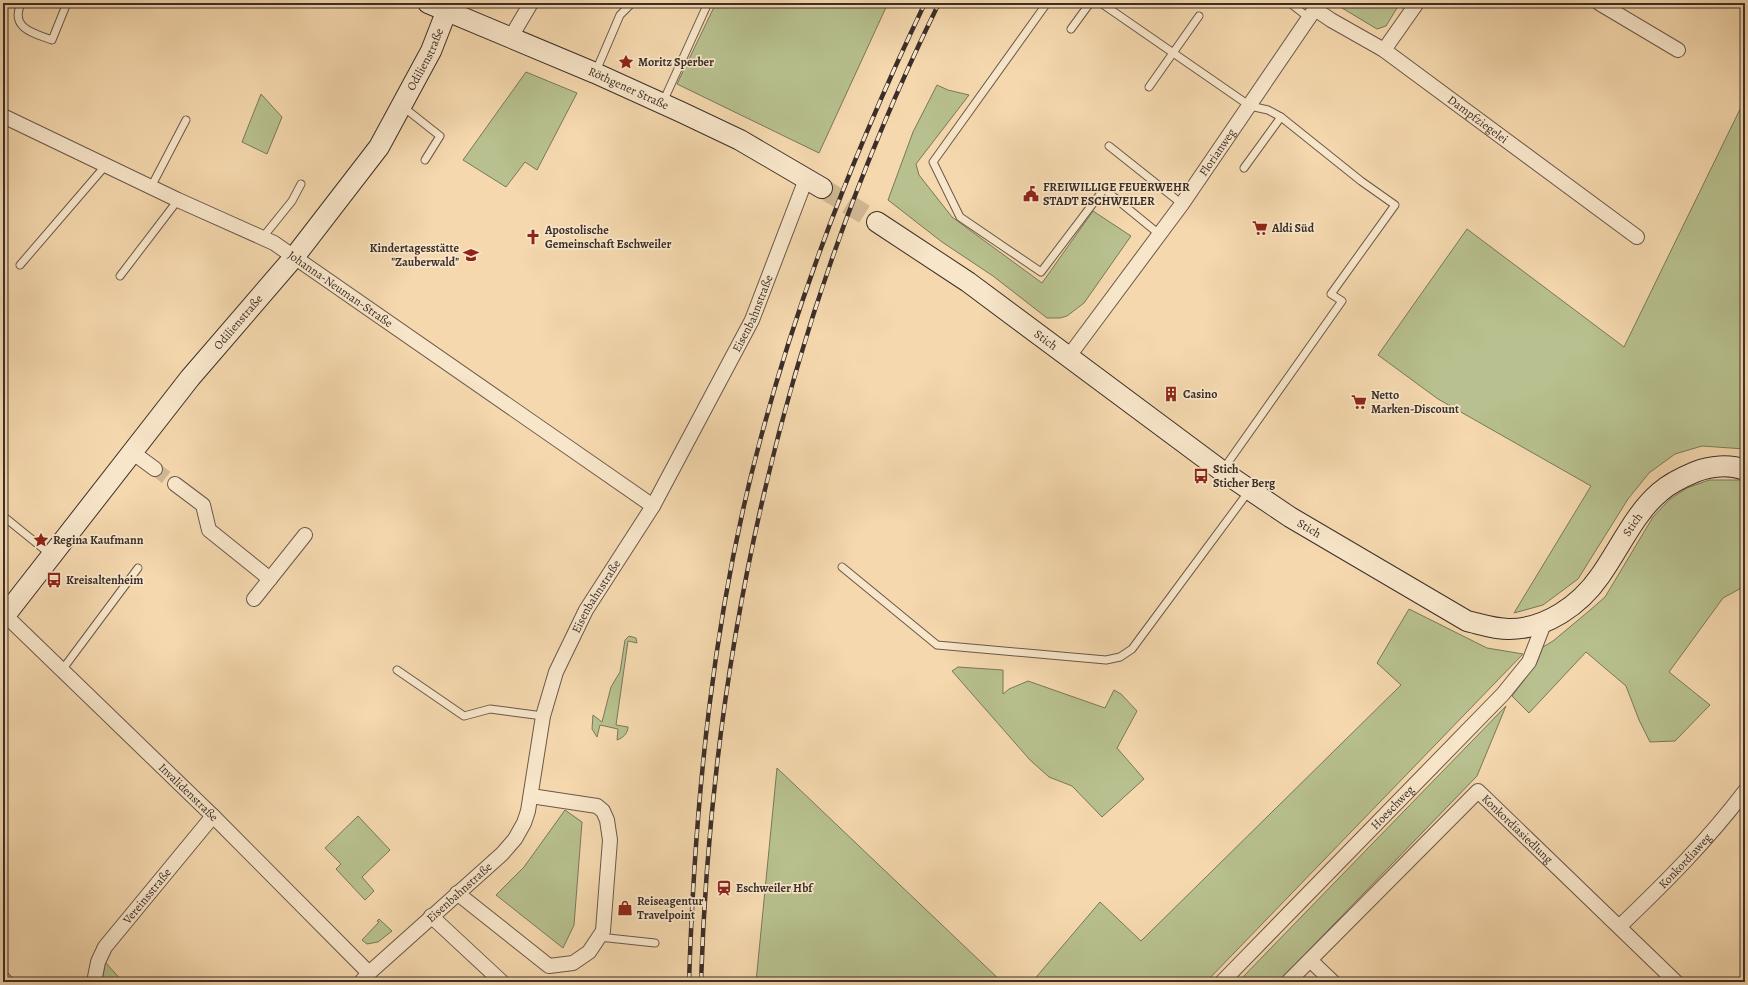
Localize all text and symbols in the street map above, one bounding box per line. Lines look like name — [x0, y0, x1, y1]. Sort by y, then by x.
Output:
street label: Odilienstraße — [403, 26, 447, 93]
place icon: Moritz Sperber — [617, 53, 635, 71]
place label: Moritz Sperber — [638, 54, 714, 70]
street label: Röthgener Straße — [586, 63, 671, 113]
street label: Dampfziegelei — [1444, 92, 1511, 147]
street label: Florianweg — [1195, 125, 1239, 179]
place label: FREIWILLIGE FEUERWEHR STADT ESCHWEILER — [1043, 179, 1190, 209]
public building icon: FREIWILLIGE FEUERWEHR STADT ESCHWEILER — [1022, 185, 1040, 203]
supermarket icon: Aldi Süd — [1251, 219, 1269, 237]
place label: Aldi Süd — [1271, 220, 1315, 236]
place label: Apostolische Gemeinschaft Eschweiler — [544, 222, 671, 252]
church icon: Apostolische Gemeinschaft Eschweiler — [524, 228, 542, 246]
place label: Kindertagesstätte "Zauberwald" — [370, 240, 459, 270]
school or university icon: Kindertagesstätte "Zauberwald" — [462, 246, 480, 264]
street label: Johanna-Neuman-Straße — [285, 247, 396, 331]
street label: Eisenbahnstraße — [728, 273, 777, 355]
street label: Odilienstraße — [210, 291, 266, 353]
street label: Stich — [1031, 326, 1061, 354]
building icon: Casino — [1162, 385, 1180, 403]
place label: Casino — [1183, 386, 1218, 402]
place label: Netto Marken-Discount — [1371, 387, 1459, 417]
supermarket icon: Netto Marken-Discount — [1350, 393, 1368, 411]
place label: Stich Sticher Berg — [1213, 461, 1276, 491]
bus stop icon: Stich Sticher Berg — [1192, 467, 1210, 485]
street label: Stich — [1619, 509, 1646, 539]
street label: Stich — [1294, 515, 1325, 542]
place icon: Regina Kaufmann — [32, 531, 50, 549]
place label: Regina Kaufmann — [53, 532, 144, 548]
street label: Eisenbahnstraße — [568, 557, 624, 636]
bus stop icon: Kreisaltenheim — [45, 571, 63, 589]
place label: Kreisaltenheim — [66, 572, 143, 588]
street label: Invalidenstraße — [155, 760, 222, 825]
street label: Hoeschweg — [1367, 782, 1418, 833]
street label: Konkordiasiedlung — [1478, 791, 1556, 867]
street label: Konkordiaweg — [1655, 830, 1715, 892]
street label: Eisenbahnstraße — [423, 859, 495, 926]
street label: Vereinsstraße — [119, 865, 175, 928]
station icon: Eschweiler Hbf — [715, 879, 733, 897]
place label: Eschweiler Hbf — [736, 880, 814, 896]
place label: Reiseagentur Travelpoint — [637, 893, 704, 923]
shop icon: Reiseagentur Travelpoint — [616, 899, 634, 917]

